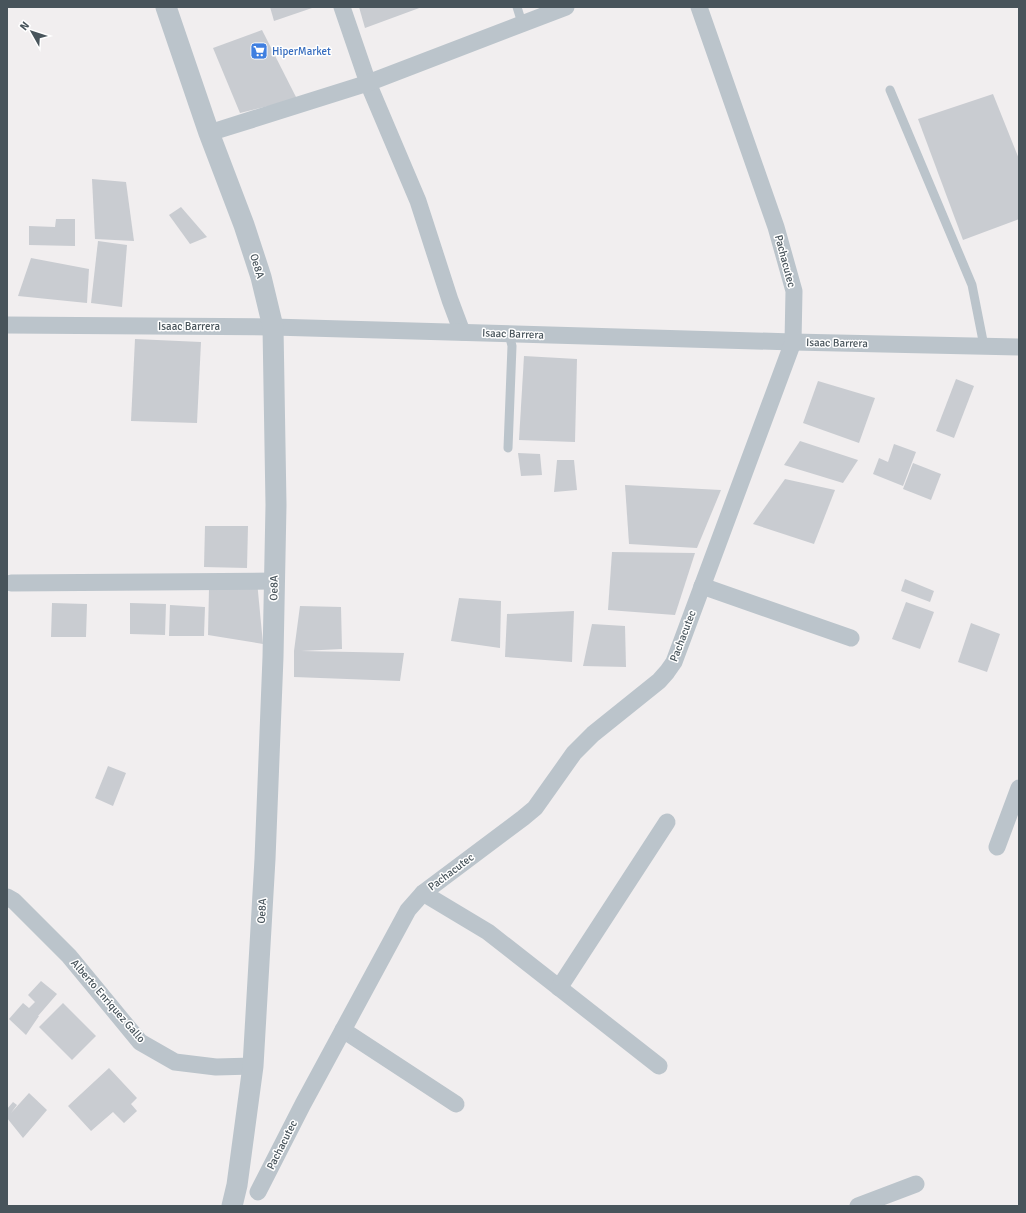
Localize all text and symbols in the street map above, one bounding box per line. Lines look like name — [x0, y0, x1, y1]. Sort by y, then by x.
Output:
north arrow — [12, 12, 52, 52]
text: N — [17, 19, 32, 33]
supermarket icon: HiperMarket — [249, 41, 269, 61]
place label: HiperMarket — [272, 45, 331, 58]
street label: Pachacutec — [772, 233, 798, 289]
street label: Oe8A — [247, 252, 267, 280]
street label: Isaac Barrera — [158, 320, 220, 333]
street label: Isaac Barrera — [482, 326, 545, 342]
street label: Isaac Barrera — [806, 336, 868, 350]
street label: Oe8A — [267, 575, 281, 601]
street label: Pachacutec — [667, 609, 699, 663]
street label: Pachacutec — [426, 851, 476, 893]
street label: Oe8A — [255, 898, 269, 924]
street label: Alberto Enriquez Gallo — [68, 957, 148, 1045]
street label: Pachacutec — [264, 1118, 300, 1172]

